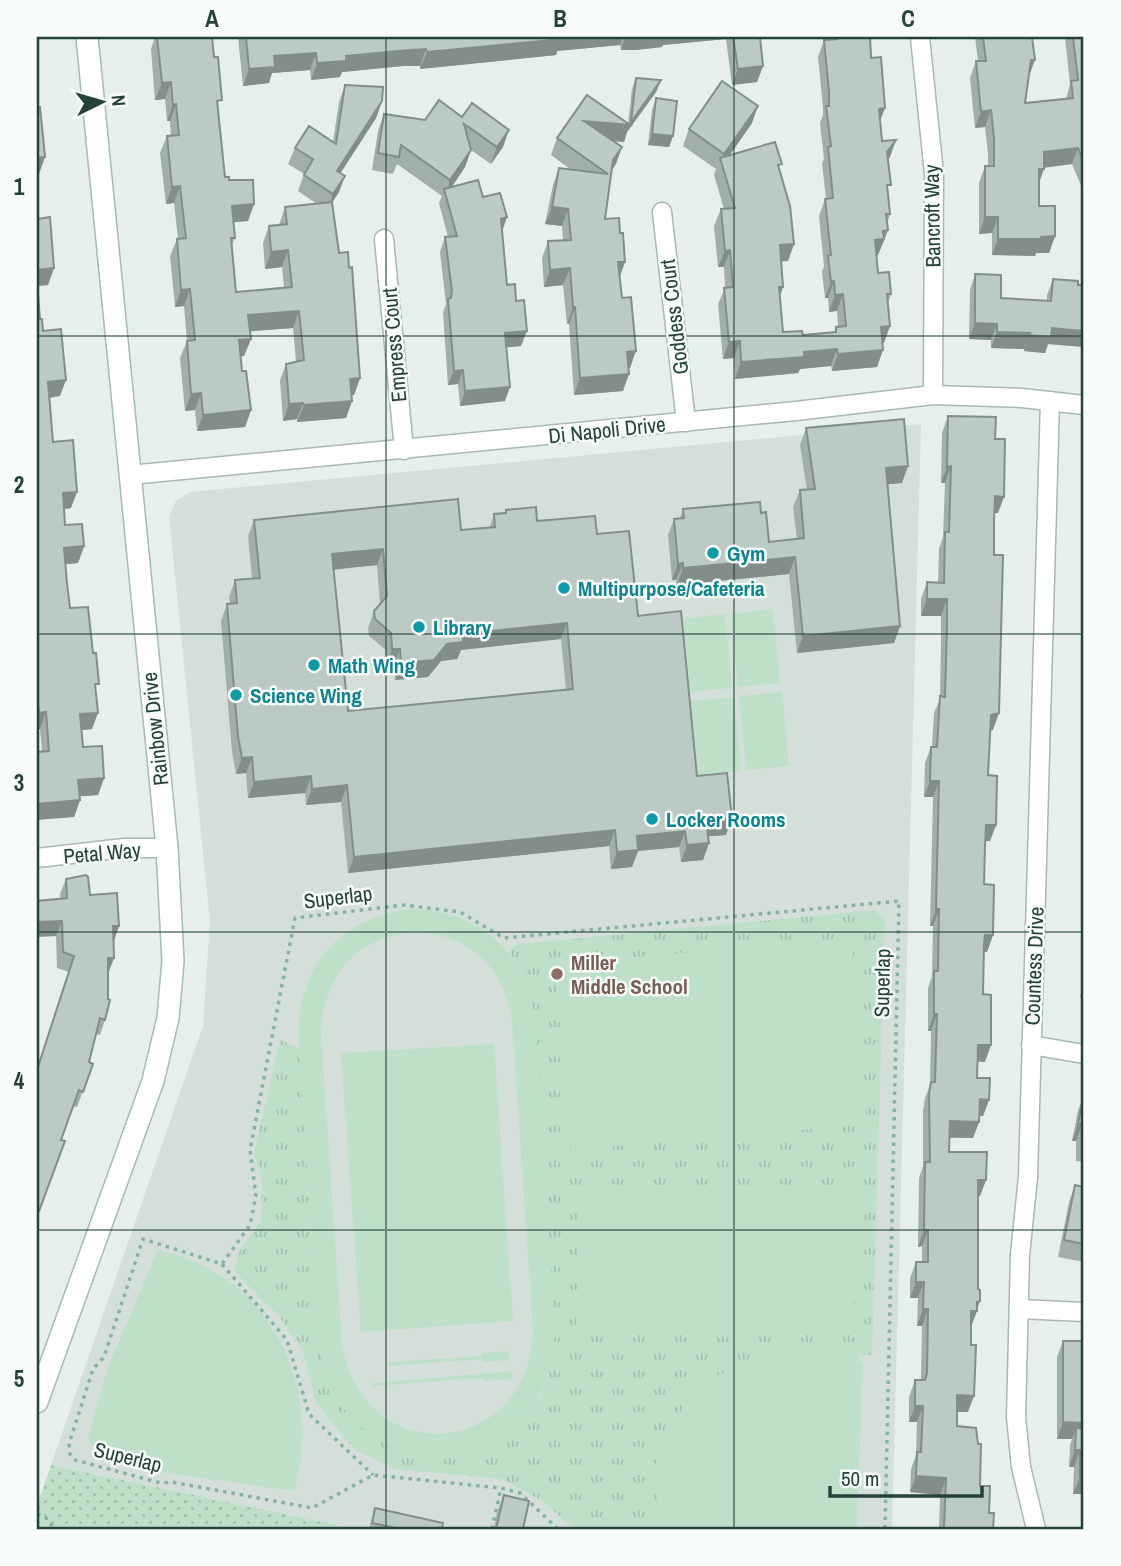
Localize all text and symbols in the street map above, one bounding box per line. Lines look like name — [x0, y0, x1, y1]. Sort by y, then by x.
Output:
text: A — [205, 3, 219, 34]
text: B — [553, 3, 567, 34]
text: C — [901, 3, 915, 34]
north arrow — [66, 66, 136, 136]
text: N — [105, 94, 132, 107]
street label: Bancroft Way — [917, 164, 947, 268]
text: 1 — [14, 171, 25, 202]
street label: Goddess Court — [653, 258, 695, 376]
street label: Empress Court — [375, 286, 413, 403]
street label: Di Napoli Drive — [547, 409, 667, 451]
text: 2 — [14, 469, 24, 500]
place label: Gym — [727, 539, 765, 568]
marker: Gym — [705, 545, 721, 561]
place label: Multipurpose/Cafeteria — [578, 574, 765, 603]
marker: Multipurpose/Cafeteria — [556, 580, 572, 596]
place label: Library — [433, 613, 492, 642]
marker: Library — [411, 619, 427, 635]
place label: Math Wing — [328, 651, 415, 680]
marker: Math Wing — [306, 657, 322, 673]
street label: Rainbow Drive — [135, 671, 175, 787]
place label: Science Wing — [250, 681, 362, 710]
marker: Science Wing — [228, 687, 244, 703]
text: 3 — [14, 767, 24, 798]
place label: Locker Rooms — [666, 805, 786, 834]
marker: Locker Rooms — [644, 811, 660, 827]
street label: Petal Way — [62, 835, 142, 871]
street label: Superlap — [302, 878, 374, 916]
street label: Countess Drive — [1017, 906, 1051, 1026]
place label: Miller Middle School — [571, 948, 688, 1001]
street label: Superlap — [867, 948, 897, 1018]
marker: Miller Middle School — [549, 966, 565, 982]
text: 4 — [14, 1065, 25, 1096]
text: 5 — [14, 1363, 24, 1394]
street label: Superlap — [91, 1435, 165, 1479]
scale bar — [830, 1454, 983, 1498]
text: 50 m — [841, 1464, 879, 1493]

